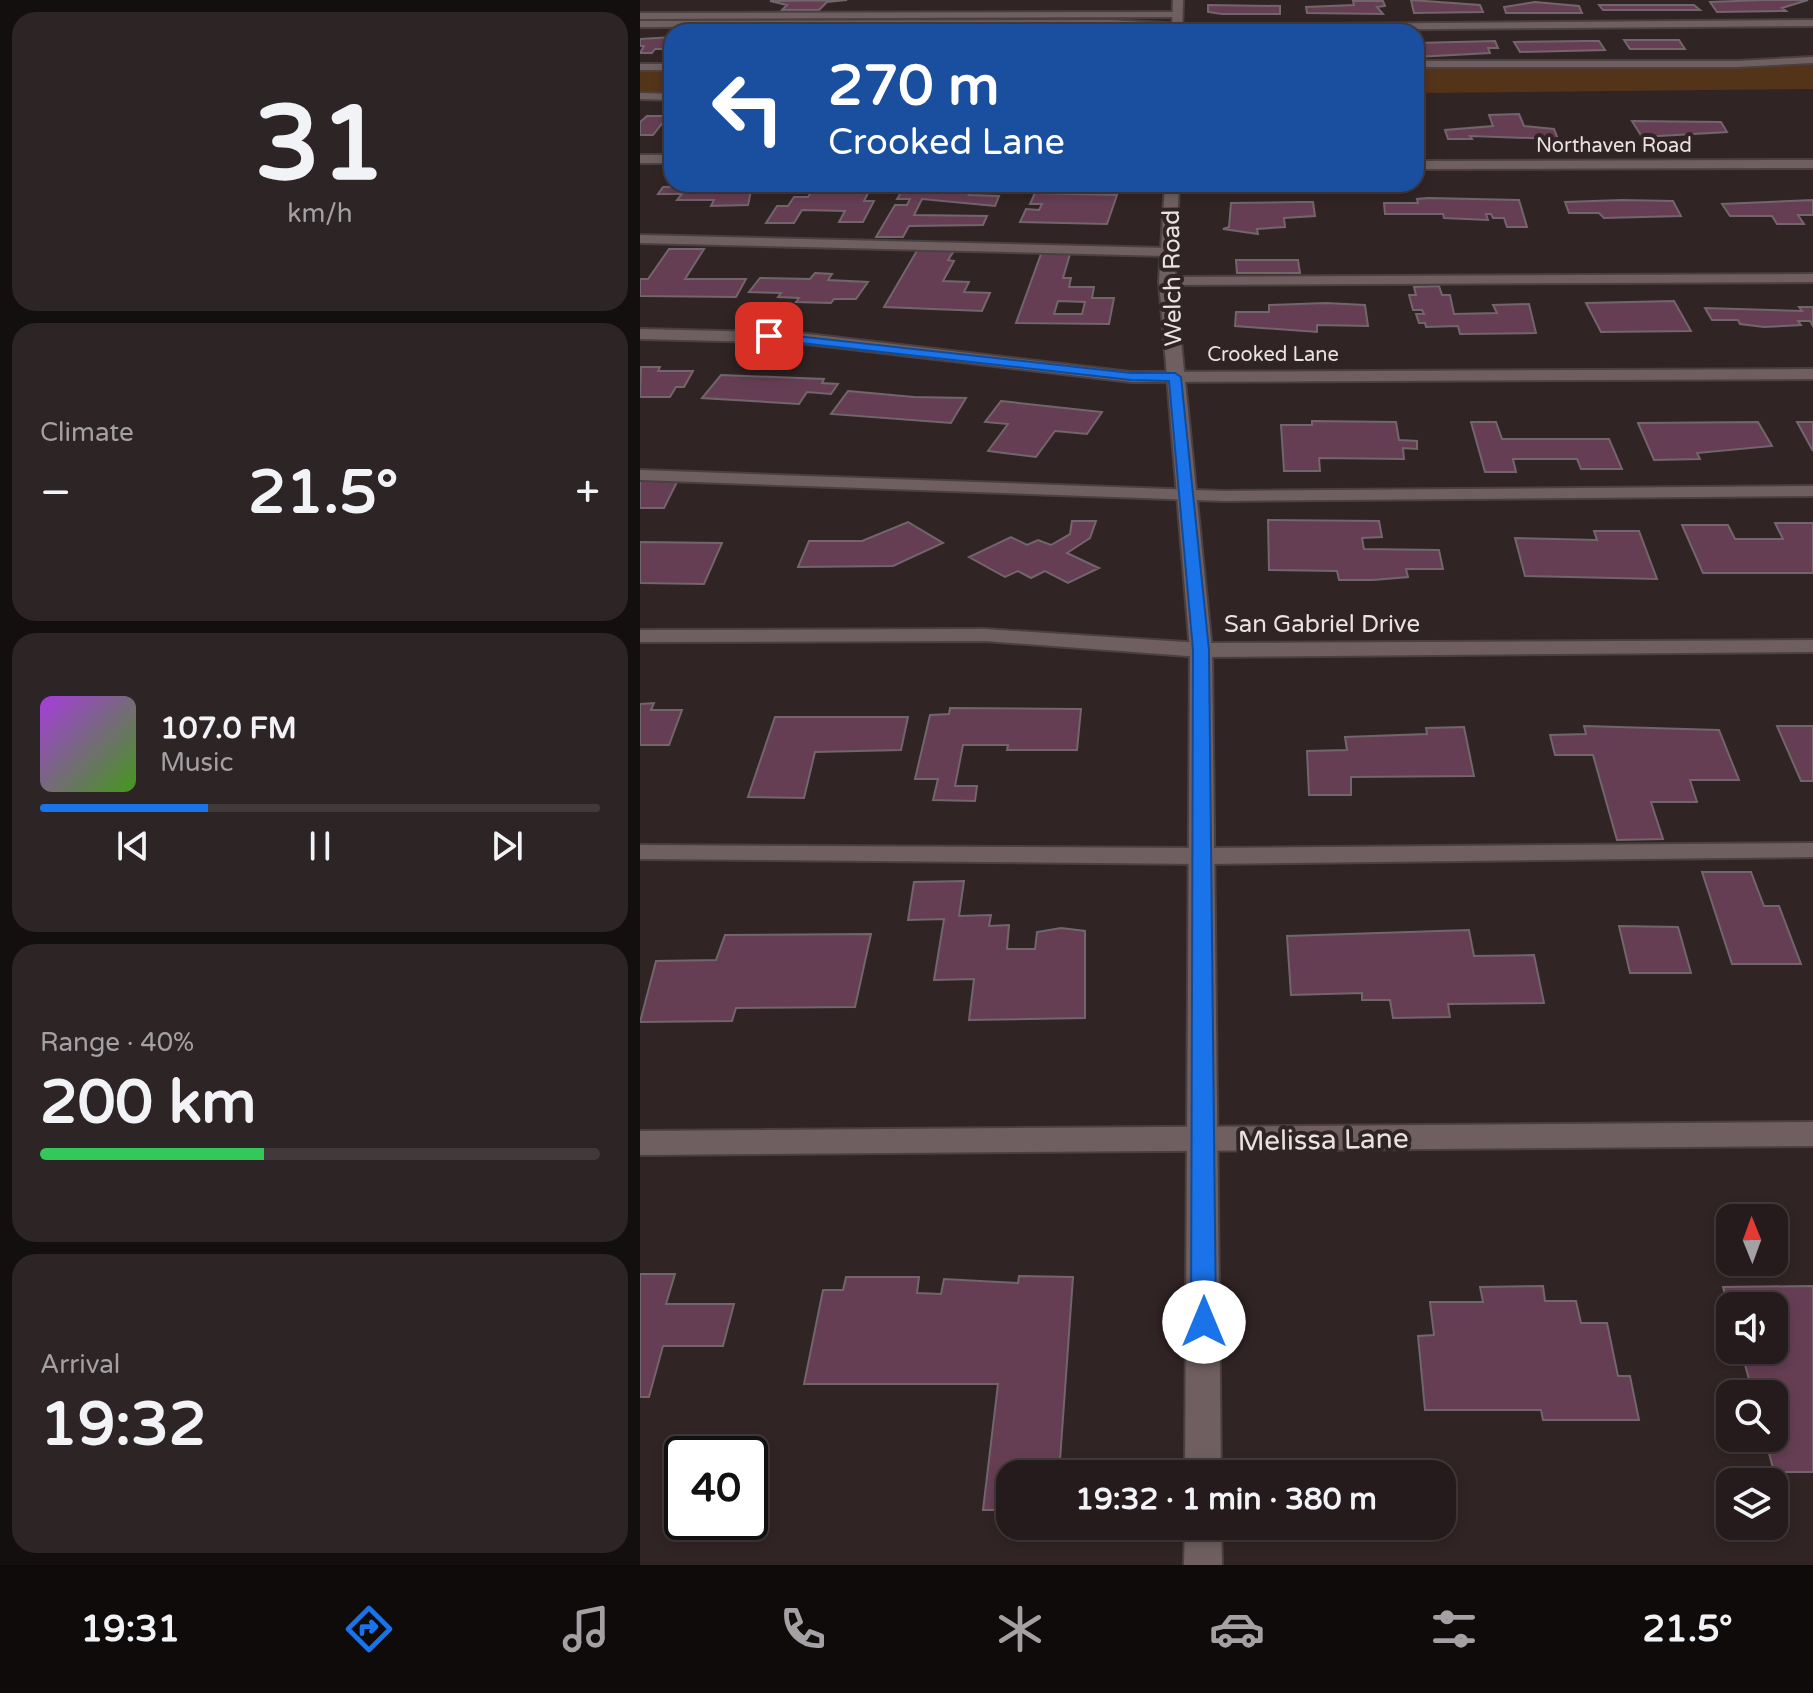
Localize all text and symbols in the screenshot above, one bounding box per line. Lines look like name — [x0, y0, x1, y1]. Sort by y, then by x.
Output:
text: 270 m — [828, 53, 999, 120]
icon: left — [696, 56, 800, 160]
text: 31 — [255, 83, 385, 208]
text: Crooked Lane — [828, 121, 1065, 164]
street label: Northaven Road — [1536, 134, 1692, 158]
text: km/h — [287, 198, 353, 229]
street label: Welch Road — [1157, 209, 1188, 347]
pin — [735, 302, 803, 370]
icon: arrive — [747, 314, 791, 358]
street label: Crooked Lane — [1207, 343, 1339, 367]
text: Climate — [40, 417, 134, 448]
text: 21.5° — [248, 457, 398, 529]
text: − — [40, 467, 71, 520]
text: + — [575, 467, 600, 520]
street label: San Gabriel Drive — [1224, 610, 1420, 639]
text: 107.0 FM — [160, 710, 297, 747]
text: Music — [160, 747, 233, 778]
icon: previous — [111, 824, 155, 868]
icon: pause — [298, 824, 342, 868]
icon: next — [485, 824, 529, 868]
text: Range · 40% — [40, 1027, 194, 1058]
text: 200 km — [40, 1067, 256, 1139]
street label: Melissa Lane — [1237, 1122, 1409, 1158]
north arrow — [1716, 1204, 1788, 1276]
map controls — [1716, 1204, 1788, 1540]
position arrow — [1162, 1280, 1246, 1364]
button: sound — [1716, 1292, 1788, 1364]
text: Arrival — [40, 1349, 120, 1380]
button: search — [1716, 1380, 1788, 1452]
text: 19:32 — [40, 1389, 206, 1461]
speed limit sign: 40 — [664, 1436, 768, 1540]
button: layers — [1716, 1468, 1788, 1540]
text: 19:32 · 1 min · 380 m — [1075, 1481, 1377, 1518]
icon: directions — [341, 1601, 397, 1657]
icon: music — [558, 1601, 614, 1657]
icon: phone — [775, 1601, 831, 1657]
icon: climate — [992, 1601, 1048, 1657]
icon: car — [1209, 1601, 1265, 1657]
icon: filters — [1426, 1601, 1482, 1657]
text: 19:31 — [80, 1608, 180, 1651]
text: 21.5° — [1642, 1608, 1733, 1651]

